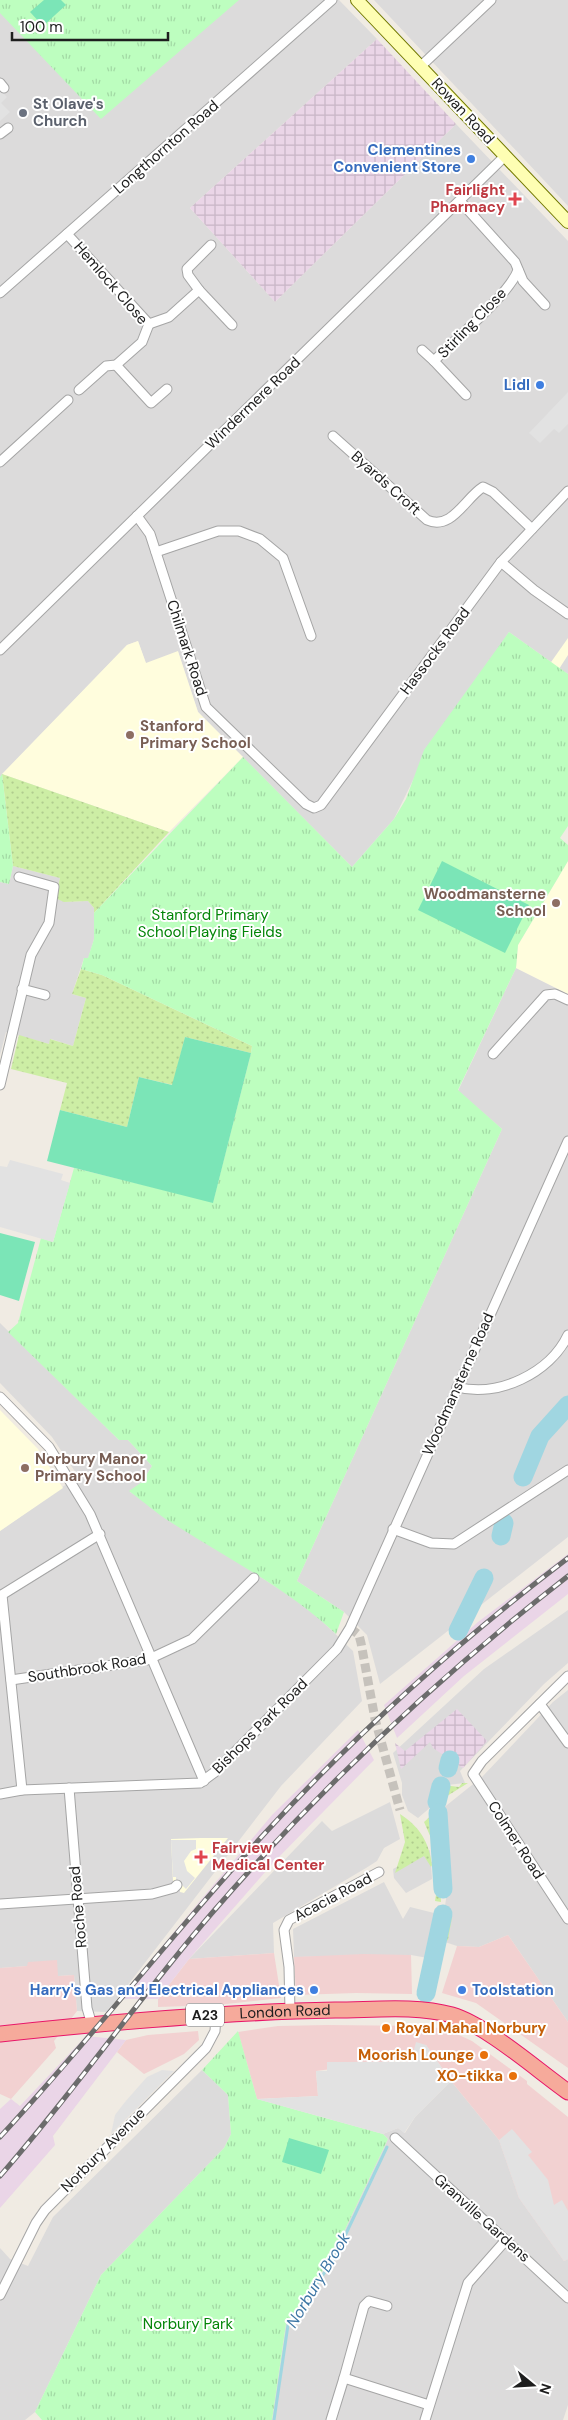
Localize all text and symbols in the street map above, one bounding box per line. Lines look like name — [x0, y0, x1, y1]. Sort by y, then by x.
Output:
scale bar — [12, 10, 169, 42]
text: 100 m — [20, 17, 63, 37]
street label: Rowan Road — [427, 73, 499, 149]
place label: St Olave's Church — [33, 94, 104, 131]
street label: Longthornton Road — [109, 96, 223, 198]
marker: St Olave's Church — [17, 107, 29, 119]
place label: Clementines Convenient Store — [333, 140, 461, 177]
marker: Clementines Convenient Store — [465, 153, 477, 165]
place label: Fairlight Pharmacy — [431, 180, 505, 217]
marker: Fairlight Pharmacy — [509, 193, 521, 205]
street label: Hemlock Close — [69, 237, 153, 329]
street label: Stirling Close — [433, 283, 511, 363]
street label: Windermere Road — [201, 352, 305, 454]
place label: Lidl — [504, 375, 530, 395]
marker: Lidl — [534, 379, 546, 391]
street label: Byards Croft — [347, 446, 425, 520]
street label: Chilmark Road — [162, 597, 212, 699]
street label: Hassocks Road — [396, 603, 474, 699]
place label: Stanford Primary School — [140, 716, 251, 753]
marker: Stanford Primary School — [124, 729, 136, 741]
place label: Woodmansterne School — [424, 884, 546, 921]
marker: Woodmansterne School — [550, 897, 562, 909]
park label: Stanford Primary School Playing Fields — [138, 905, 282, 942]
street label: Woodmansterne Road — [418, 1310, 498, 1458]
place label: Norbury Manor Primary School — [35, 1449, 146, 1486]
marker: Norbury Manor Primary School — [19, 1462, 31, 1474]
street label: Southbrook Road — [26, 1649, 148, 1687]
street label: Bishops Park Road — [208, 1674, 312, 1778]
street label: Colmer Road — [483, 1797, 549, 1883]
place label: Fairview Medical Center — [212, 1838, 325, 1875]
marker: Fairview Medical Center — [194, 1850, 208, 1864]
street label: Roche Road — [64, 1865, 92, 1949]
street label: Acacia Road — [291, 1868, 375, 1926]
place label: Harry's Gas and Electrical Appliances — [30, 1980, 304, 2000]
place label: Toolstation — [472, 1980, 554, 2000]
marker: Harry's Gas and Electrical Appliances — [308, 1984, 320, 1996]
marker: Toolstation — [456, 1984, 468, 1996]
street label: London Road — [239, 2000, 331, 2023]
road number: A23 — [186, 2004, 224, 2026]
place label: Royal Mahal Norbury — [396, 2018, 546, 2038]
marker: Royal Mahal Norbury — [380, 2022, 392, 2034]
place label: Moorish Lounge — [358, 2045, 474, 2065]
marker: Moorish Lounge — [478, 2049, 490, 2061]
place label: XO-tikka — [437, 2066, 503, 2086]
marker: XO-tikka — [507, 2070, 519, 2082]
street label: Norbury Avenue — [56, 2103, 150, 2197]
street label: Granville Gardens — [430, 2169, 534, 2267]
water label: Norbury Brook — [281, 2228, 355, 2332]
park label: Norbury Park — [143, 2314, 234, 2334]
north arrow — [508, 2360, 558, 2410]
text: N — [535, 2381, 556, 2397]

